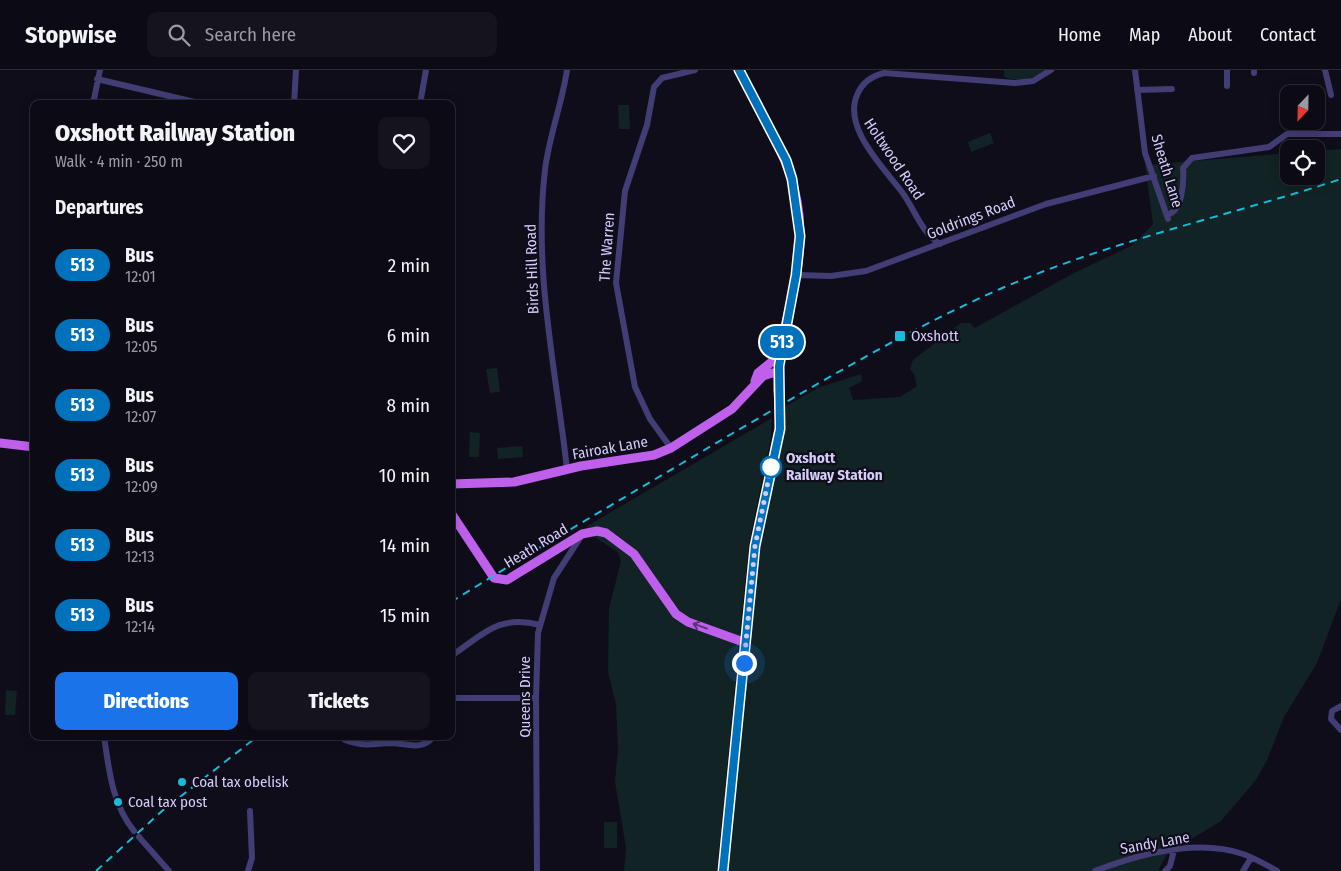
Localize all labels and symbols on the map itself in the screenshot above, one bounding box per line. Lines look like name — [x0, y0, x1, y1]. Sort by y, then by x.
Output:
north arrow — [1280, 85, 1325, 130]
street label: Holtwood Road — [860, 115, 928, 203]
street label: Sheath Lane — [1147, 132, 1187, 210]
street label: Goldrings Road — [924, 193, 1018, 243]
street label: The Warren — [596, 212, 618, 282]
street label: Birds Hill Road — [521, 224, 543, 314]
line badge: 513 — [753, 326, 811, 358]
place label: Oxshott — [911, 327, 959, 345]
marker: Oxshott — [893, 329, 907, 343]
street label: Fairoak Lane — [571, 432, 649, 464]
place label: Oxshott Railway Station — [786, 449, 883, 484]
marker: Oxshott Railway Station — [760, 456, 782, 478]
street label: Heath Road — [501, 520, 571, 572]
one-way arrow — [693, 621, 708, 630]
your location — [732, 651, 757, 676]
street label: Queens Drive — [516, 656, 534, 738]
place label: Coal tax obelisk — [192, 773, 288, 791]
marker: Coal tax obelisk — [176, 776, 188, 788]
place label: Coal tax post — [128, 793, 207, 811]
marker: Coal tax post — [112, 796, 124, 808]
street label: Sandy Lane — [1119, 828, 1191, 858]

